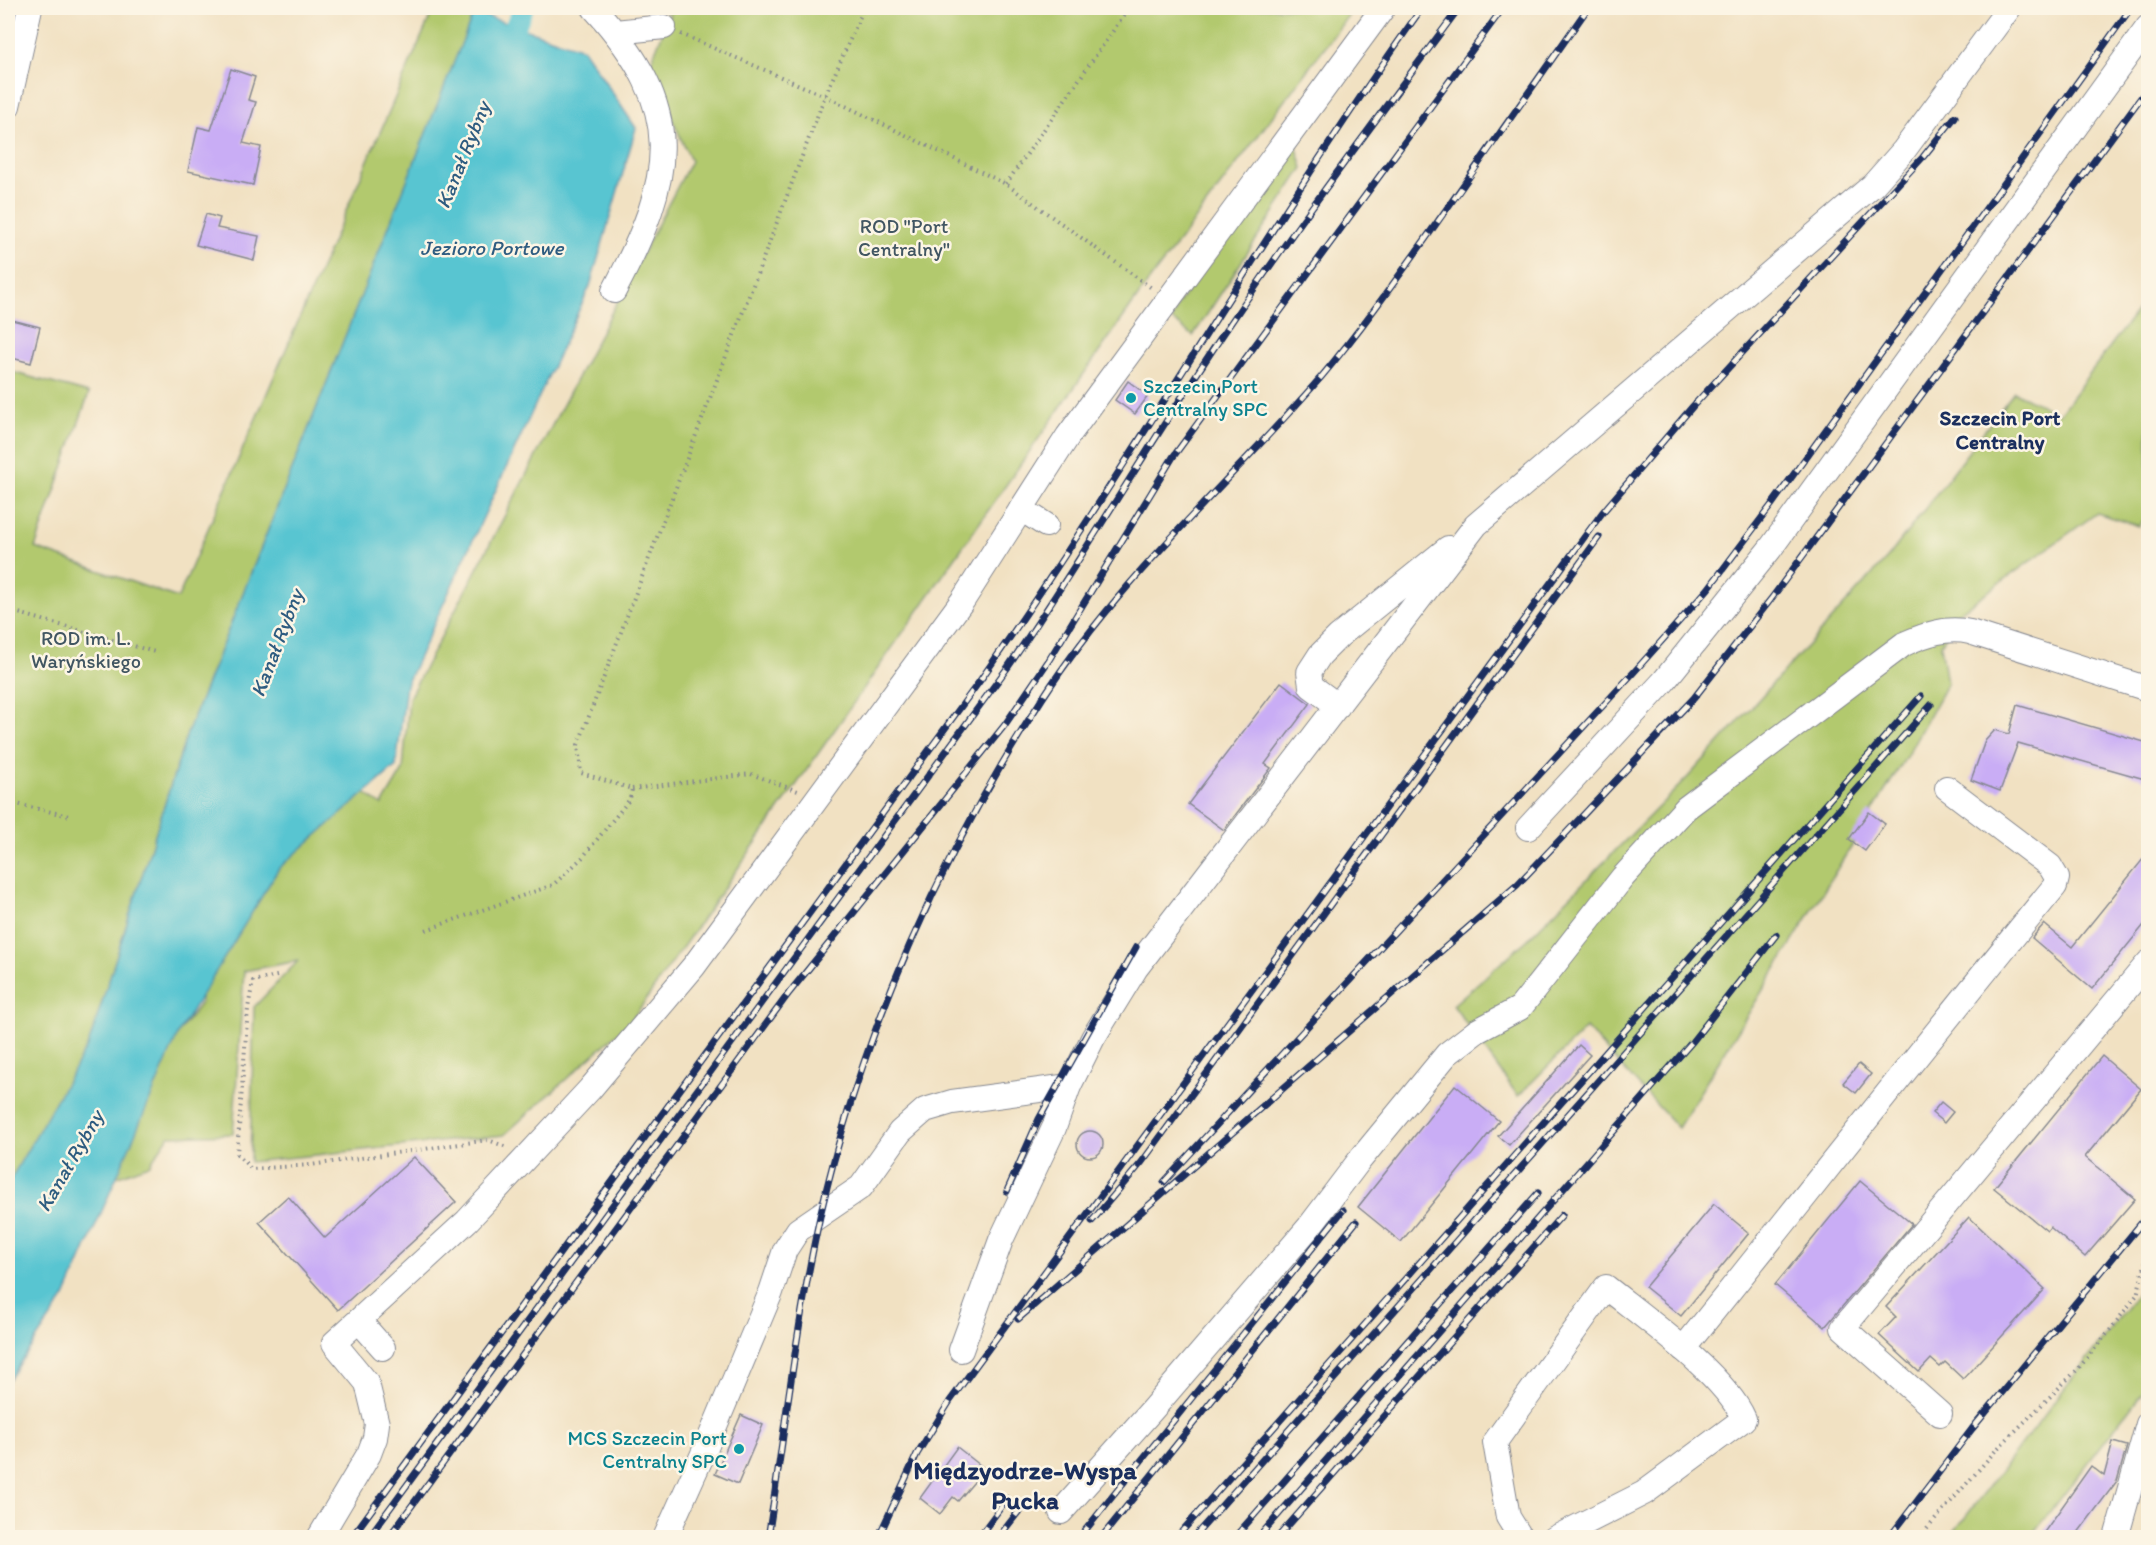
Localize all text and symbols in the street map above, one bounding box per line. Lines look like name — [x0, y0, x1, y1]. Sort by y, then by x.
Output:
water label: Kanał Rybny — [430, 96, 496, 212]
park label: ROD "Port Centralny" — [858, 214, 950, 261]
water label: Jezioro Portowe — [420, 235, 565, 260]
place label: Szczecin Port Centralny SPC — [1143, 374, 1268, 421]
marker: Szczecin Port Centralny SPC — [1124, 391, 1138, 405]
district label: Szczecin Port Centralny — [1940, 405, 2061, 455]
water label: Kanał Rybny — [245, 584, 309, 700]
park label: ROD im. L. Waryńskiego — [31, 626, 141, 673]
water label: Kanał Rybny — [31, 1104, 110, 1216]
place label: MCS Szczecin Port Centralny SPC — [568, 1426, 727, 1473]
marker: MCS Szczecin Port Centralny SPC — [732, 1442, 746, 1456]
district label: Międzyodrze-Wyspa Pucka — [913, 1454, 1137, 1516]

